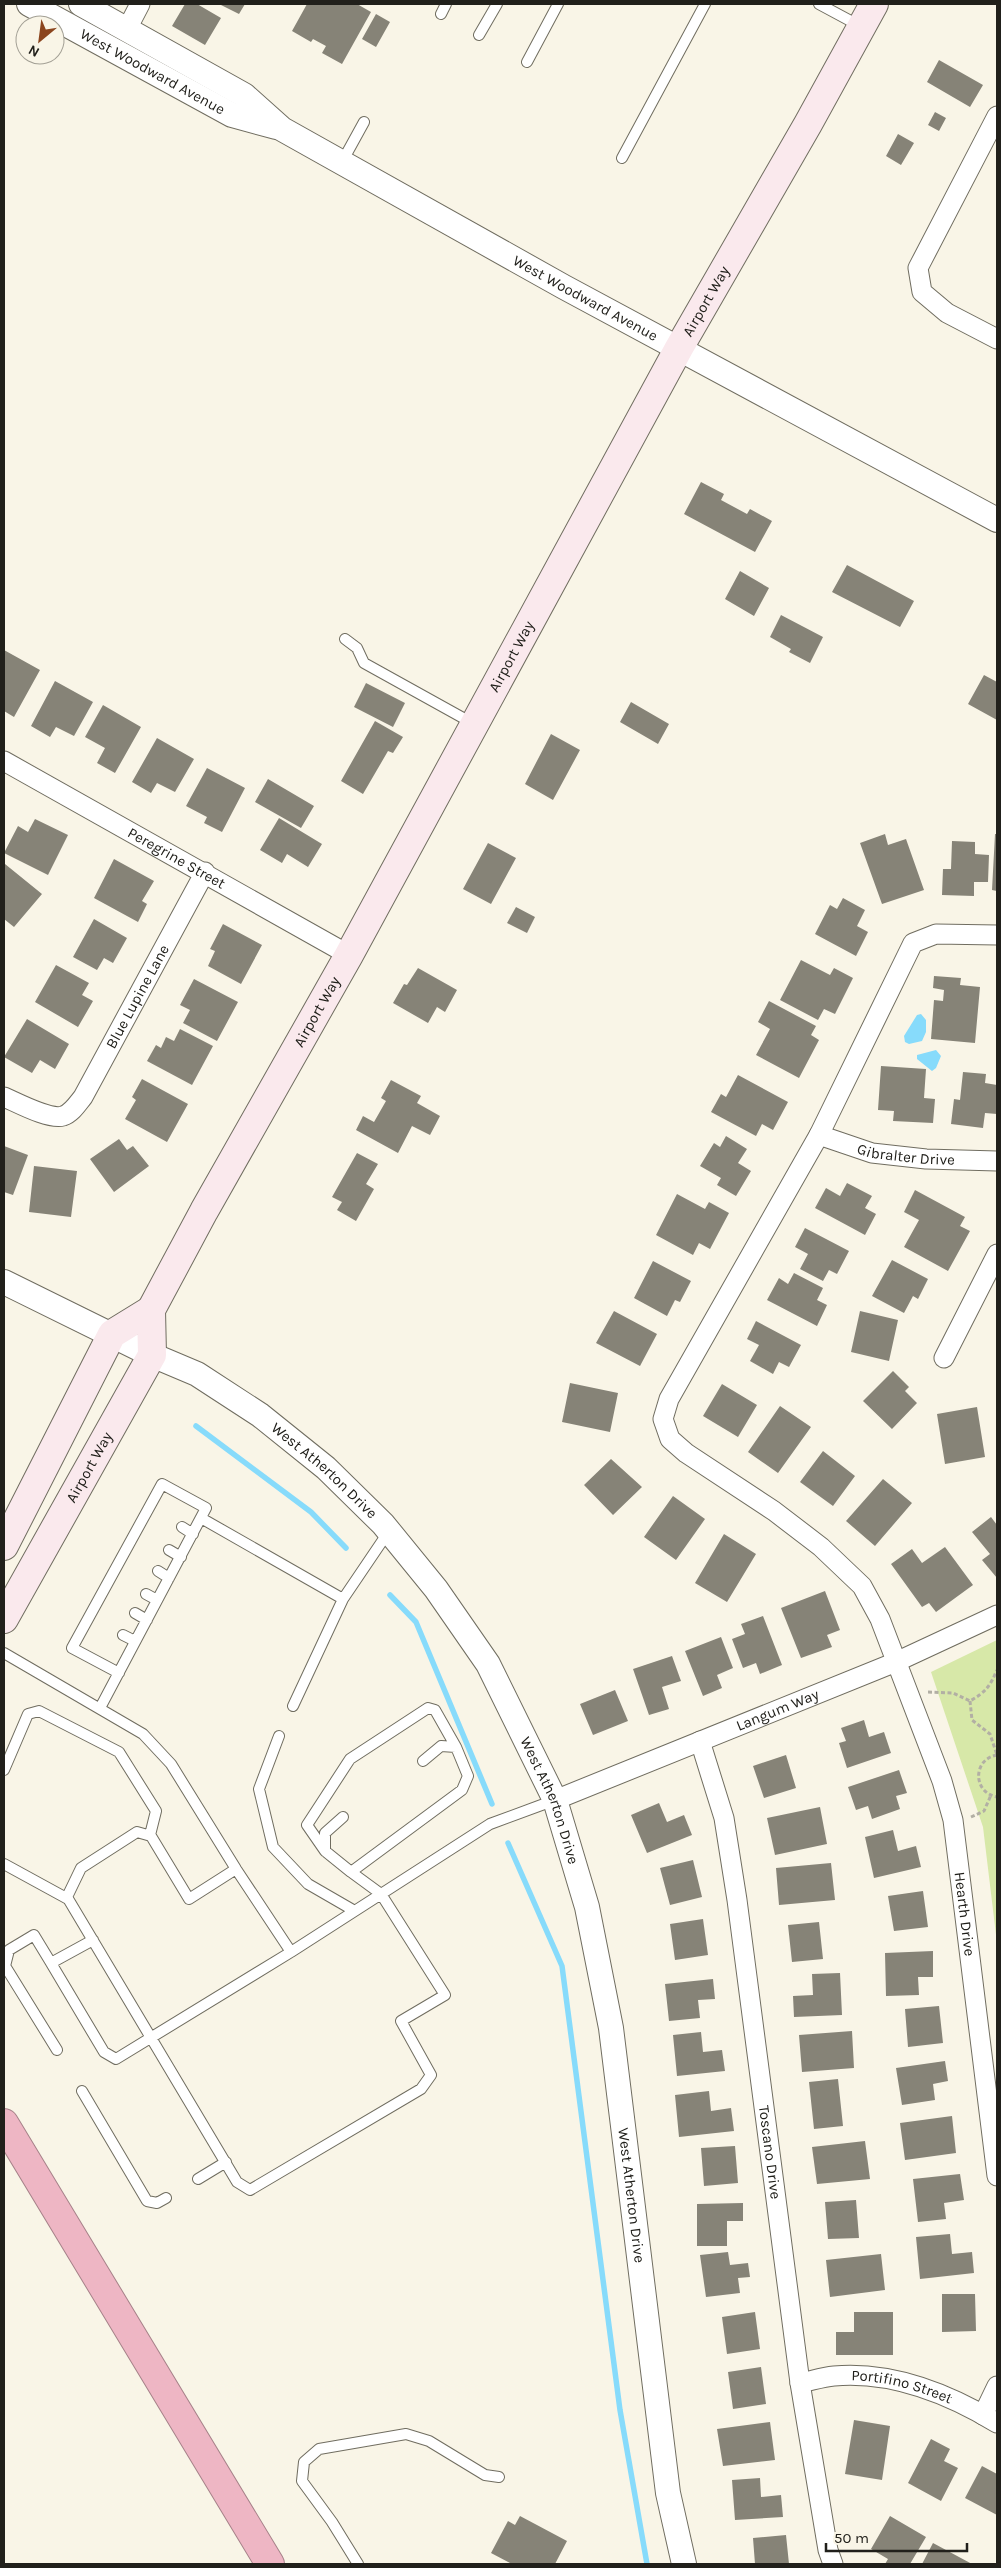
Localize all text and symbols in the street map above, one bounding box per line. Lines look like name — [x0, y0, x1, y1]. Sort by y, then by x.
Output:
north arrow — [15, 15, 65, 65]
street label: West Woodward Avenue — [77, 25, 228, 119]
text: N — [25, 41, 42, 61]
street label: West Woodward Avenue — [510, 251, 661, 345]
street label: Airport Way — [679, 263, 733, 340]
street label: Airport Way — [485, 618, 538, 695]
street label: Peregrine Street — [125, 823, 229, 893]
street label: Blue Lupine Lane — [102, 941, 173, 1052]
street label: Airport Way — [290, 973, 344, 1050]
street label: Gibralter Drive — [855, 1140, 955, 1169]
street label: West Atherton Drive — [268, 1419, 381, 1522]
street label: Airport Way — [62, 1429, 116, 1506]
street label: Langum Way — [733, 1685, 822, 1735]
street label: West Atherton Drive — [516, 1734, 583, 1866]
street label: Hearth Drive — [950, 1871, 979, 1957]
street label: Toscano Drive — [755, 2104, 785, 2200]
street label: West Atherton Drive — [614, 2127, 649, 2264]
street label: Portifino Street — [851, 2366, 956, 2408]
scale bar — [826, 2520, 967, 2552]
text: 50 m — [834, 2529, 869, 2547]

